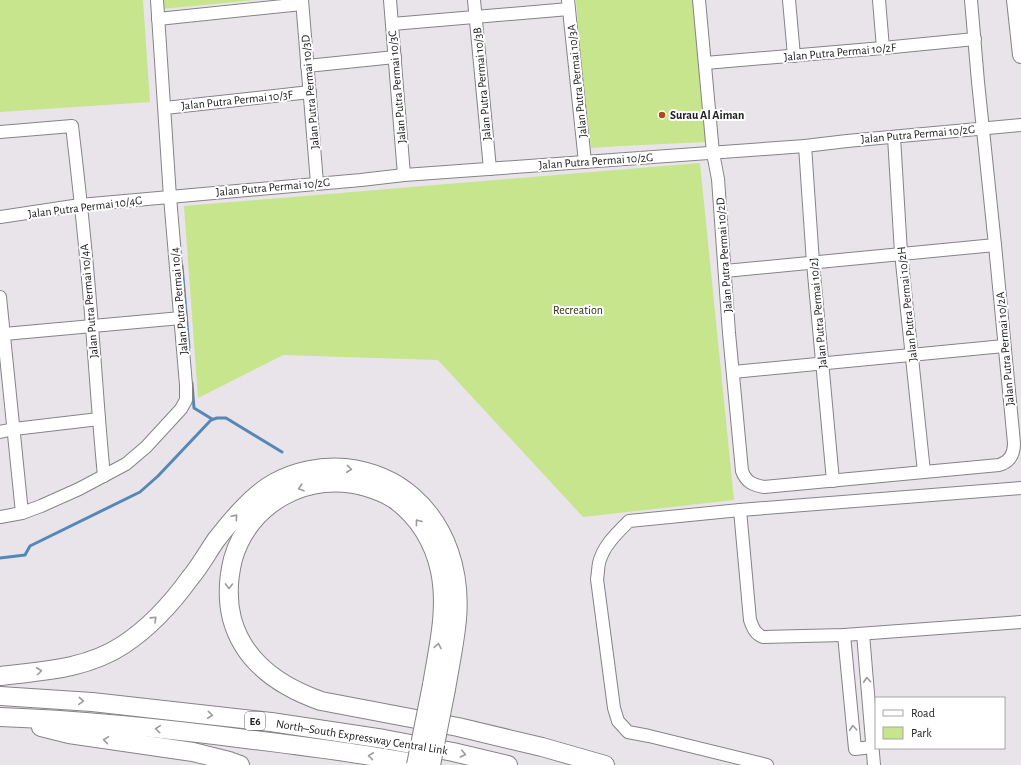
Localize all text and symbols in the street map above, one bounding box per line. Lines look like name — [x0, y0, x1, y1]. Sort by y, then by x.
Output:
street label: Jalan Putra Permai 10/3A — [565, 24, 589, 138]
street label: Jalan Putra Permai 10/3B — [471, 27, 493, 141]
street label: Jalan Putra Permai 10/3C — [386, 30, 408, 144]
street label: Jalan Putra Permai 10/3D — [299, 34, 321, 150]
street label: Jalan Putra Permai 10/2F — [783, 41, 897, 63]
street label: Jalan Putra Permai 10/3F — [181, 88, 294, 112]
place label: Surau Al Aiman — [670, 109, 744, 121]
marker: Surau Al Aiman — [657, 110, 667, 120]
street label: Jalan Putra Permai 10/2G — [860, 123, 976, 145]
street label: Jalan Putra Permai 10/2G — [538, 151, 654, 171]
street label: Jalan Putra Permai 10/2G — [215, 176, 331, 198]
street label: Jalan Putra Permai 10/4G — [27, 194, 143, 220]
street label: Jalan Putra Permai 10/2D — [714, 197, 734, 313]
street label: Jalan Putra Permai 10/4A — [78, 243, 100, 359]
street label: Jalan Putra Permai 10/2H — [895, 246, 919, 362]
street label: Jalan Putra Permai 10/4 — [168, 247, 190, 355]
street label: Jalan Putra Permai 10/2J — [807, 257, 829, 369]
street label: Jalan Putra Permai 10/2A — [994, 291, 1016, 406]
park label: Recreation — [553, 304, 603, 316]
one-way arrow — [346, 464, 352, 473]
one-way arrow — [298, 483, 305, 492]
one-way arrow — [230, 515, 237, 522]
one-way arrow — [415, 520, 422, 527]
one-way arrow — [225, 583, 233, 589]
one-way arrow — [150, 617, 157, 624]
one-way arrow — [433, 643, 442, 649]
one-way arrow — [36, 667, 42, 676]
one-way arrow — [863, 677, 872, 683]
one-way arrow — [78, 697, 84, 706]
legend — [875, 697, 1005, 749]
text: Road — [911, 707, 935, 719]
one-way arrow — [207, 711, 213, 720]
road number: E6 — [245, 712, 265, 730]
street label: North–South Expressway Central Link — [275, 717, 449, 758]
one-way arrow — [155, 725, 162, 734]
one-way arrow — [849, 725, 858, 731]
text: Park — [911, 727, 932, 739]
one-way arrow — [103, 736, 109, 745]
one-way arrow — [460, 750, 466, 758]
one-way arrow — [368, 752, 374, 761]

